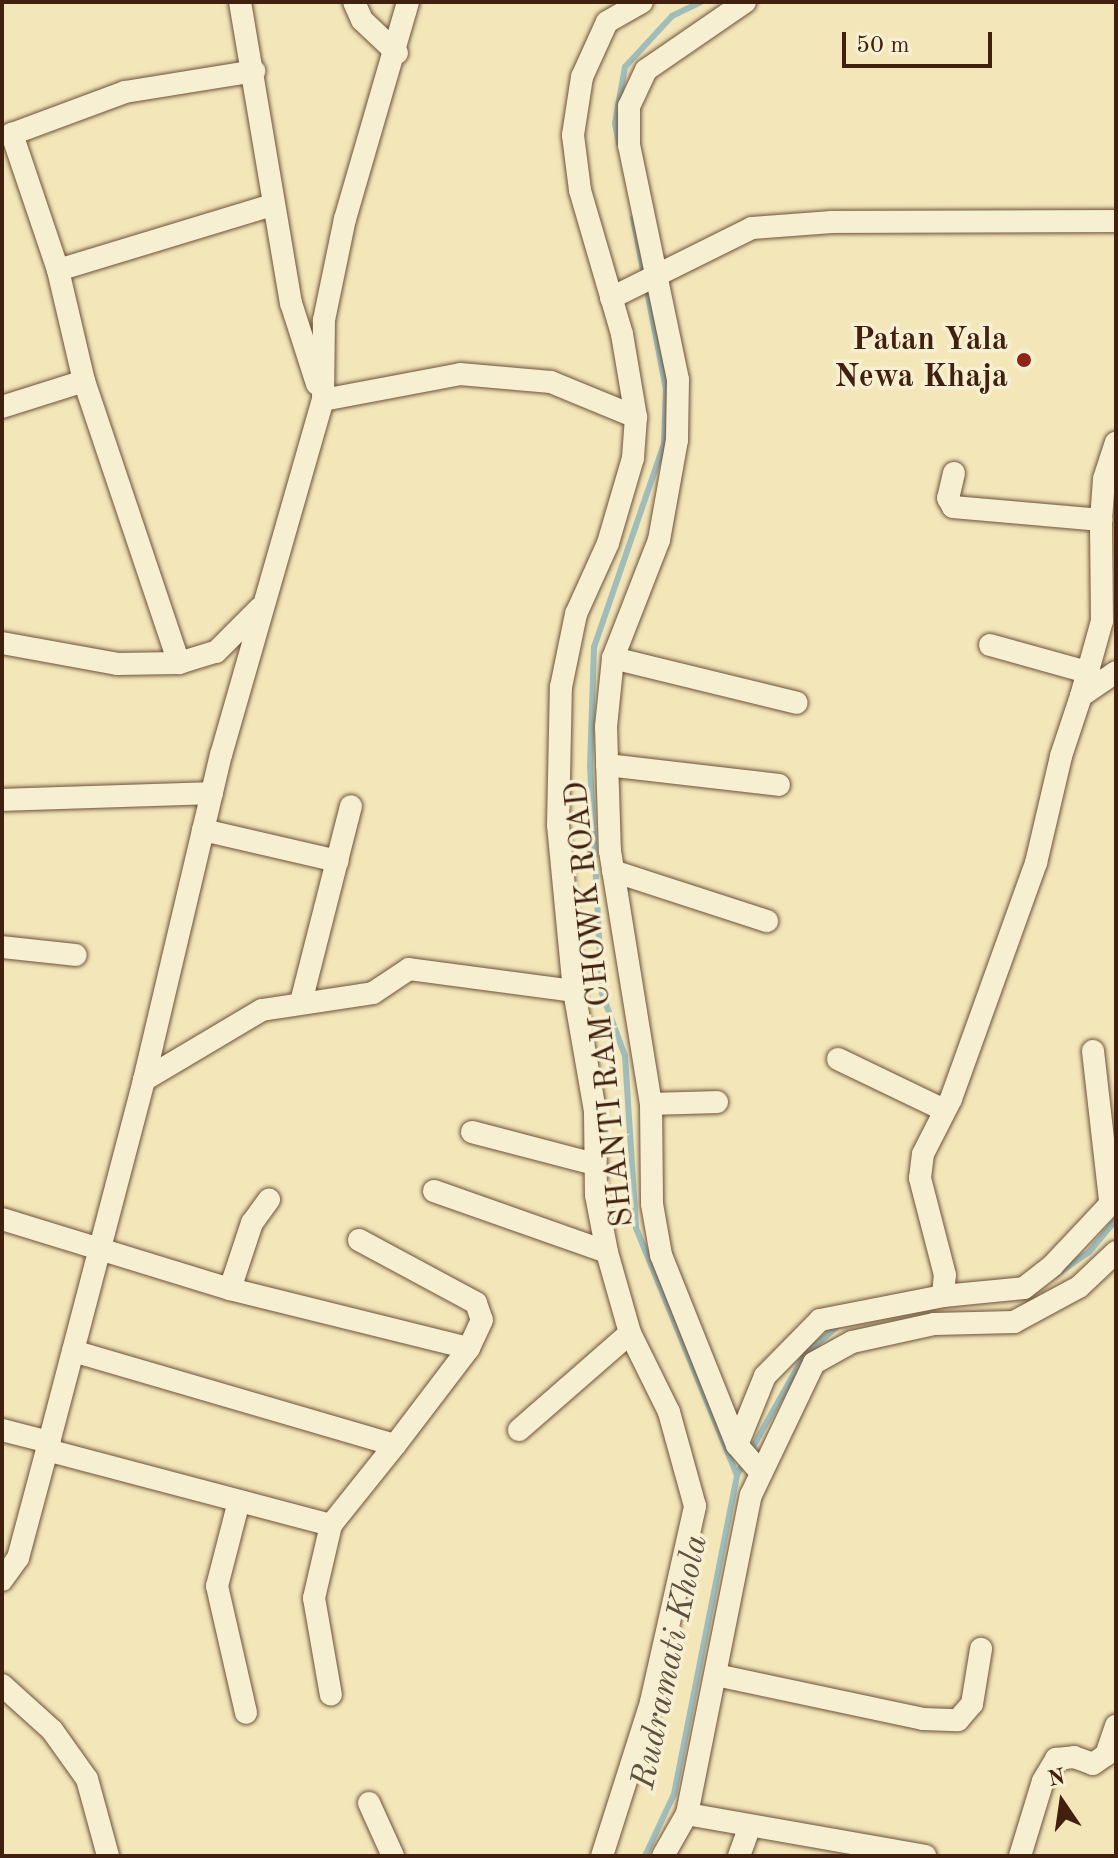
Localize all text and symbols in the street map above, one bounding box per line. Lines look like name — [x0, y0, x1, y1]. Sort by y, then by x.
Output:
scale bar — [846, 16, 996, 66]
text: 50 m — [856, 34, 910, 58]
place label: Patan Yala Newa Khaja — [834, 323, 1008, 398]
marker: Patan Yala Newa Khaja — [1015, 351, 1033, 369]
street label: SHANTI RAM CHOWK ROAD — [558, 779, 644, 1229]
water label: Rudramati Khola — [624, 1531, 718, 1793]
north arrow — [1022, 1762, 1102, 1842]
text: N — [1046, 1766, 1067, 1791]

